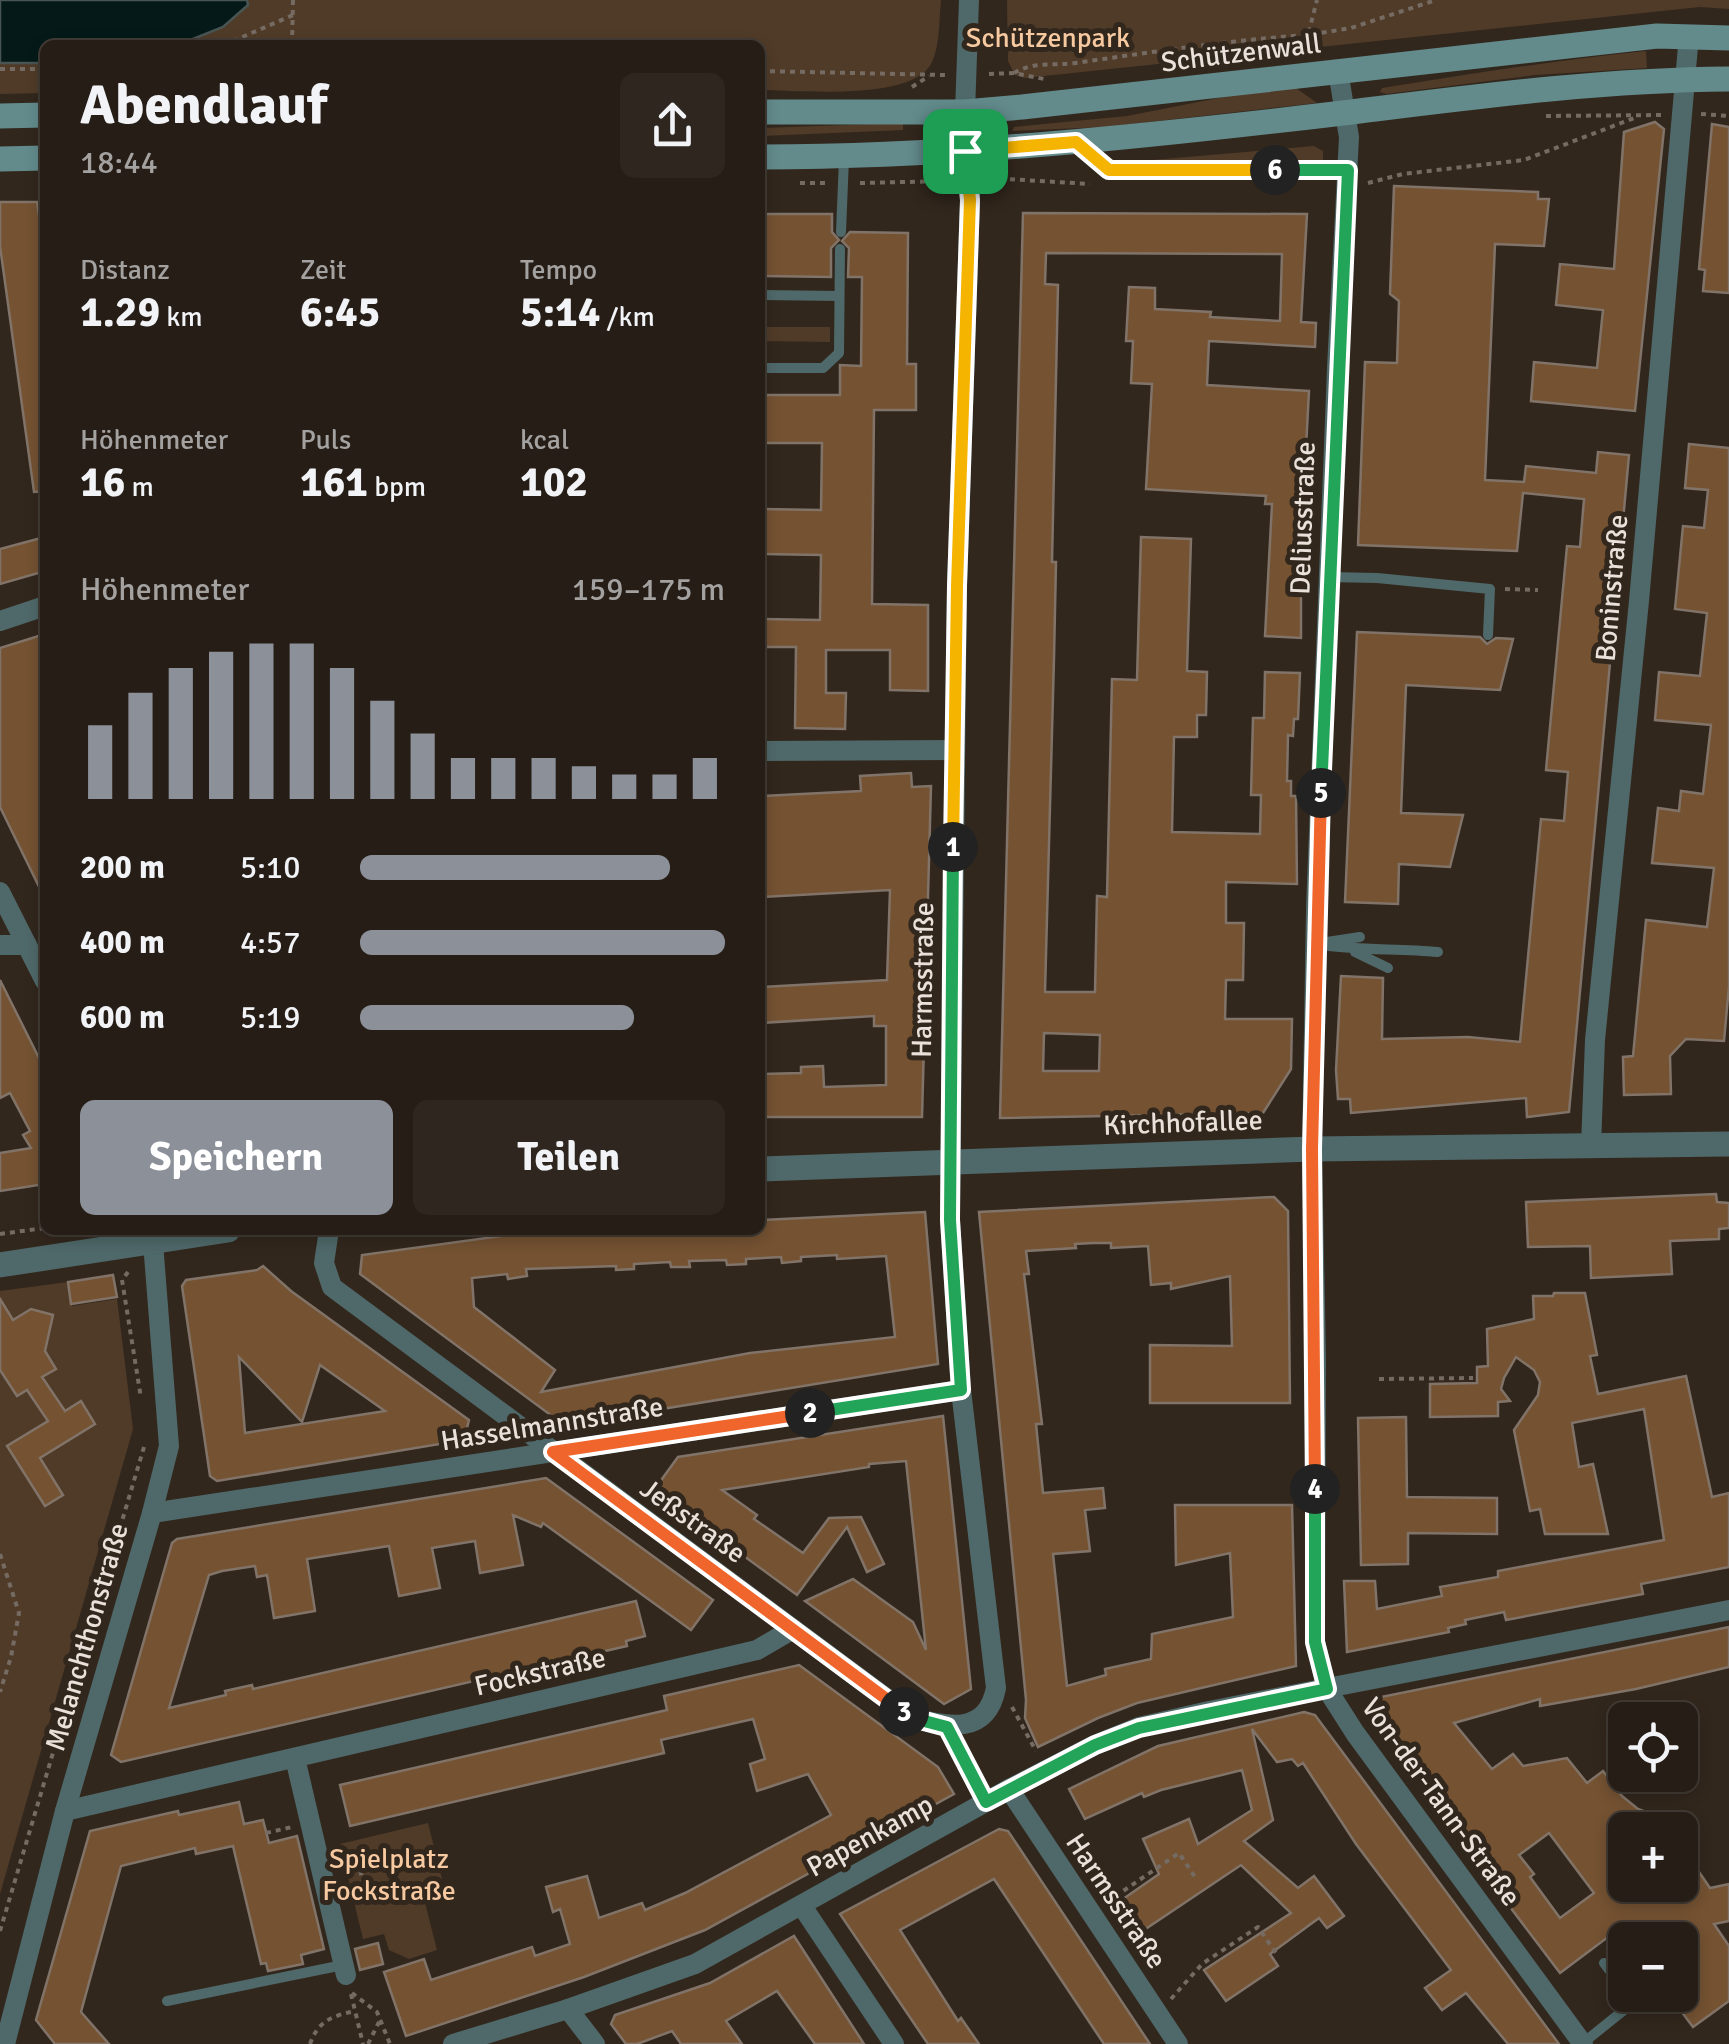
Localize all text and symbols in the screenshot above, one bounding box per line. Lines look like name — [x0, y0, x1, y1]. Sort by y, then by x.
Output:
park label: Schützenpark — [966, 21, 1130, 55]
street label: Schützenwall — [1159, 26, 1323, 80]
text: Abendlauf — [80, 71, 327, 139]
button: share — [620, 73, 725, 178]
pin — [923, 109, 1008, 194]
icon: arrive — [938, 124, 993, 179]
text: 18:44 — [80, 143, 158, 182]
pin: 6 — [1250, 145, 1300, 195]
text: 6 — [1267, 153, 1283, 187]
text: Distanz — [80, 253, 170, 287]
text: Zeit — [300, 253, 346, 287]
text: Tempo — [520, 253, 597, 287]
text: 1.29 — [80, 287, 160, 338]
text: 6:45 — [300, 287, 380, 338]
text: 5:14 — [520, 287, 600, 338]
text: km — [160, 300, 203, 334]
text: /km — [600, 300, 655, 334]
text: Höhenmeter — [80, 423, 228, 457]
text: Puls — [300, 423, 351, 457]
text: kcal — [520, 423, 569, 457]
street label: Deliusstraße — [1283, 441, 1323, 595]
text: 16 — [80, 457, 125, 508]
text: 161 — [300, 457, 368, 508]
text: 102 — [520, 457, 588, 508]
text: m — [125, 470, 154, 504]
text: bpm — [368, 470, 426, 504]
street label: Boninstraße — [1589, 513, 1635, 663]
text: Höhenmeter — [80, 570, 249, 609]
text: 159–175 m — [572, 570, 725, 609]
pin: 5 — [1296, 768, 1346, 818]
text: 5 — [1313, 776, 1329, 810]
pin: 1 — [928, 822, 978, 872]
text: 1 — [945, 830, 961, 864]
text: 200 m — [80, 848, 165, 887]
text: 5:10 — [240, 848, 300, 887]
street label: Harmsstraße — [905, 902, 941, 1058]
text: 400 m — [80, 923, 165, 962]
text: 4:57 — [240, 923, 300, 962]
text: 600 m — [80, 998, 165, 1037]
text: 5:19 — [240, 998, 300, 1037]
button: Speichern — [80, 1100, 393, 1215]
button: Teilen — [413, 1100, 725, 1215]
street label: Kirchhofallee — [1103, 1103, 1263, 1143]
pin: 2 — [785, 1388, 835, 1438]
street label: Hasselmannstraße — [438, 1390, 666, 1458]
text: 2 — [802, 1396, 818, 1430]
pin: 4 — [1290, 1464, 1340, 1514]
street label: Jeßstraße — [634, 1471, 752, 1571]
text: 4 — [1307, 1472, 1323, 1506]
street label: Melanchthonstraße — [38, 1519, 136, 1755]
street label: Fockstraße — [471, 1640, 609, 1704]
pin: 3 — [879, 1687, 929, 1737]
street label: Von-der-Tann-Straße — [1354, 1691, 1528, 1913]
text: 3 — [896, 1695, 912, 1729]
map controls — [1608, 1702, 1698, 2012]
button: locate — [1608, 1702, 1698, 1792]
street label: Papenkamp — [801, 1787, 939, 1885]
button: + — [1608, 1812, 1698, 1902]
street label: Harmsstraße — [1058, 1827, 1174, 1975]
park label: Spielplatz Fockstraße — [322, 1842, 456, 1908]
button: − — [1608, 1922, 1698, 2012]

